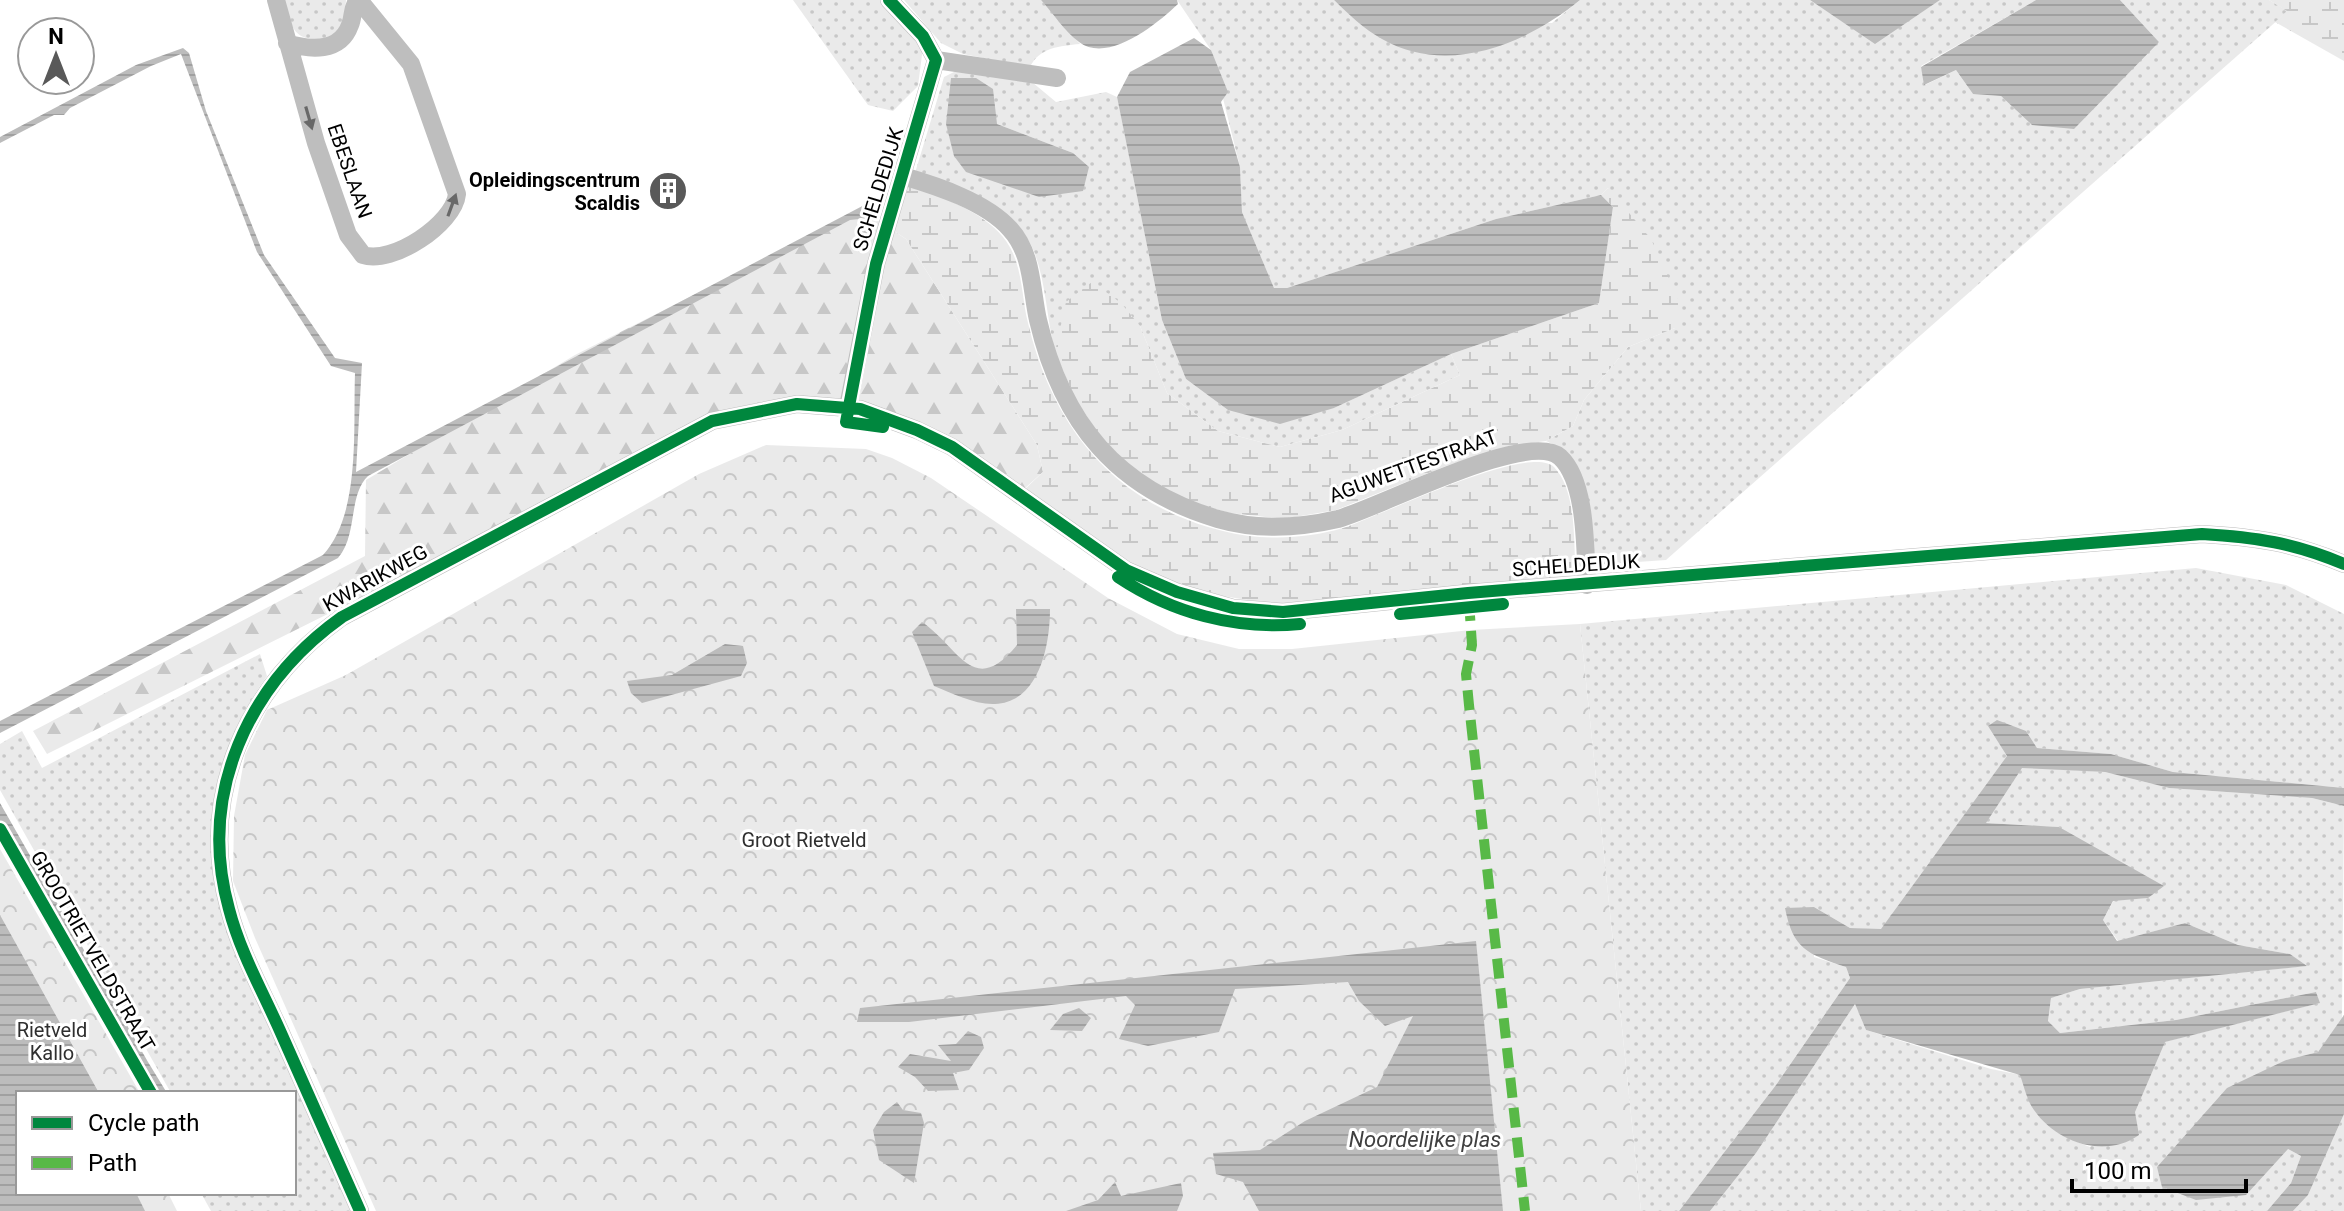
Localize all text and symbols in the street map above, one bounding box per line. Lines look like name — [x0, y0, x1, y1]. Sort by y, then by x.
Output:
north arrow — [16, 16, 96, 96]
text: N — [48, 24, 64, 49]
one-way arrow — [303, 106, 316, 130]
street label: EBESLAAN — [323, 121, 377, 221]
street label: SCHELDEDIJK — [848, 124, 908, 254]
place label: Opleidingscentrum Scaldis — [469, 168, 640, 215]
building icon: Opleidingscentrum Scaldis — [647, 170, 689, 212]
one-way arrow — [446, 192, 459, 216]
street label: AGUWETTESTRAAT — [1326, 424, 1500, 508]
street label: KWARIKWEG — [318, 539, 432, 617]
street label: SCHELDEDIJK — [1511, 549, 1641, 581]
park label: Groot Rietveld — [741, 828, 867, 852]
street label: GROOTRIETVELDSTRAAT — [26, 847, 160, 1056]
park label: Rietveld Kallo — [17, 1018, 87, 1065]
legend — [16, 1091, 296, 1195]
text: Cycle path — [88, 1109, 200, 1137]
water label: Noordelijke plas — [1349, 1127, 1501, 1152]
scale bar — [2072, 1143, 2246, 1193]
text: Path — [88, 1149, 137, 1177]
text: 100 m — [2084, 1157, 2151, 1185]

